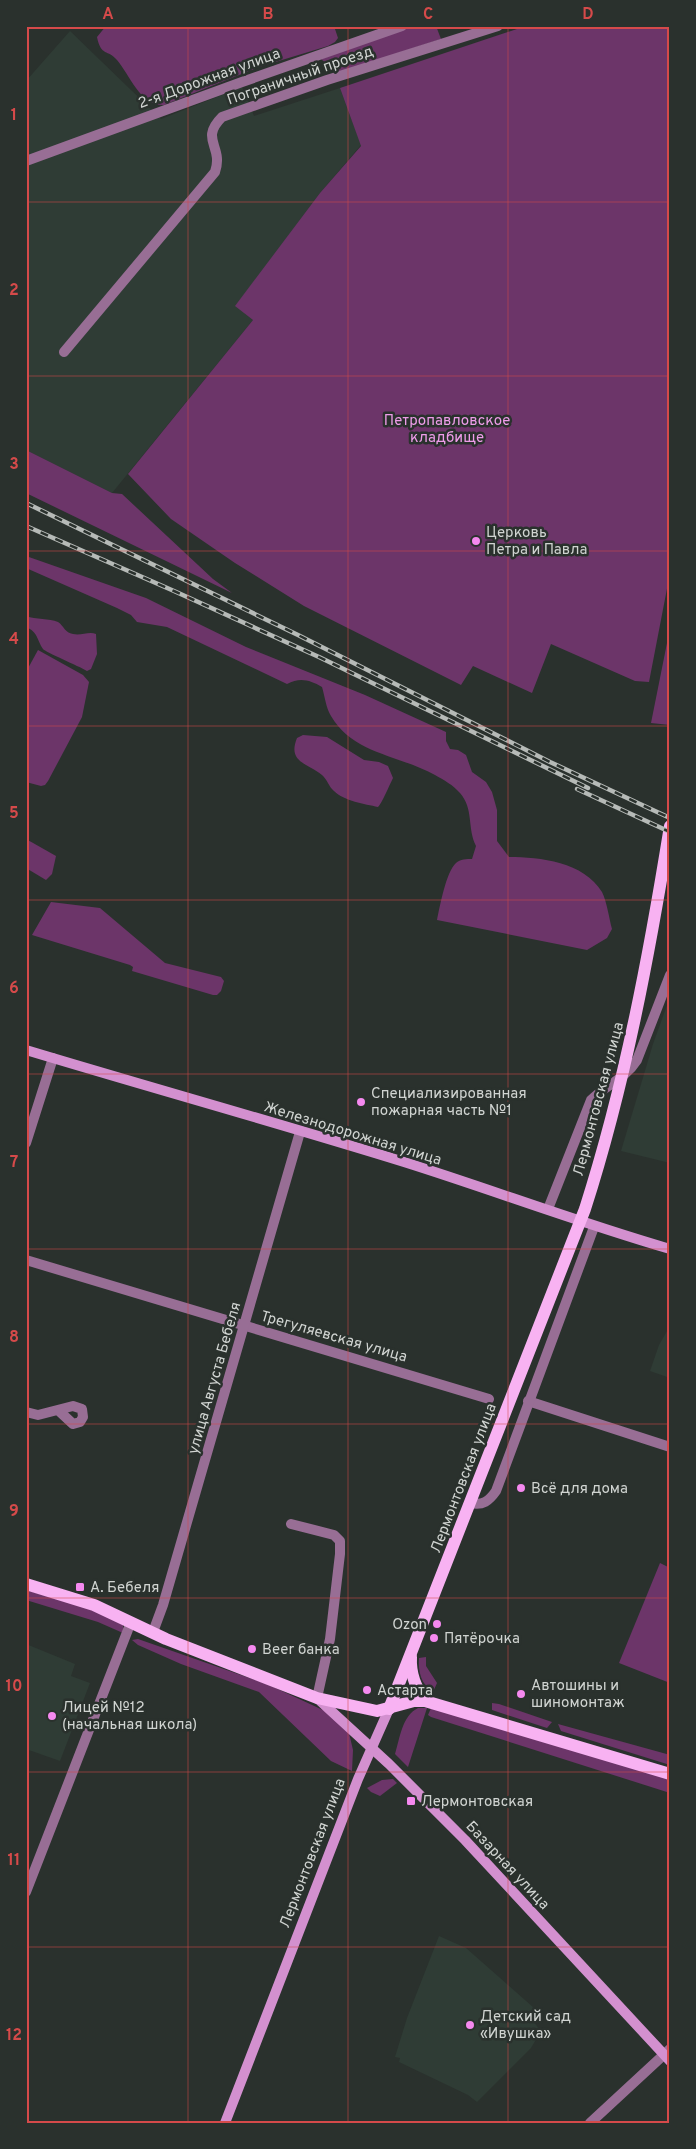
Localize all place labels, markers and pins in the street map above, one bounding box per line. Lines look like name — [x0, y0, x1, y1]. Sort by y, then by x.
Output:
place label: Церковь Петра и Павла — [486, 524, 587, 560]
marker: Церковь Петра и Павла — [470, 535, 482, 547]
place label: Специализированная пожарная часть №1 — [371, 1085, 527, 1121]
marker: Специализированная пожарная часть №1 — [355, 1096, 367, 1108]
place label: Всё для дома — [531, 1480, 628, 1499]
marker: Всё для дома — [515, 1482, 527, 1494]
place label: А. Бебеля — [90, 1579, 159, 1598]
marker: А. Бебеля — [74, 1581, 86, 1593]
place label: Ozon — [392, 1616, 427, 1635]
marker: Ozon — [431, 1618, 443, 1630]
place label: Пятёрочка — [444, 1630, 520, 1649]
marker: Пятёрочка — [428, 1632, 440, 1644]
place label: Beer банка — [262, 1641, 340, 1660]
marker: Beer банка — [246, 1643, 258, 1655]
place label: Автошины и шиномонтаж — [531, 1677, 625, 1713]
place label: Астарта — [377, 1682, 433, 1701]
marker: Астарта — [361, 1684, 373, 1696]
marker: Автошины и шиномонтаж — [515, 1688, 527, 1700]
place label: Лицей №12 (начальная школа) — [62, 1699, 197, 1735]
marker: Лицей №12 (начальная школа) — [46, 1710, 58, 1722]
place label: Лермонтовская — [421, 1793, 533, 1812]
marker: Лермонтовская — [405, 1795, 417, 1807]
place label: Детский сад «Ивушка» — [480, 2008, 571, 2044]
marker: Детский сад «Ивушка» — [464, 2019, 476, 2031]

